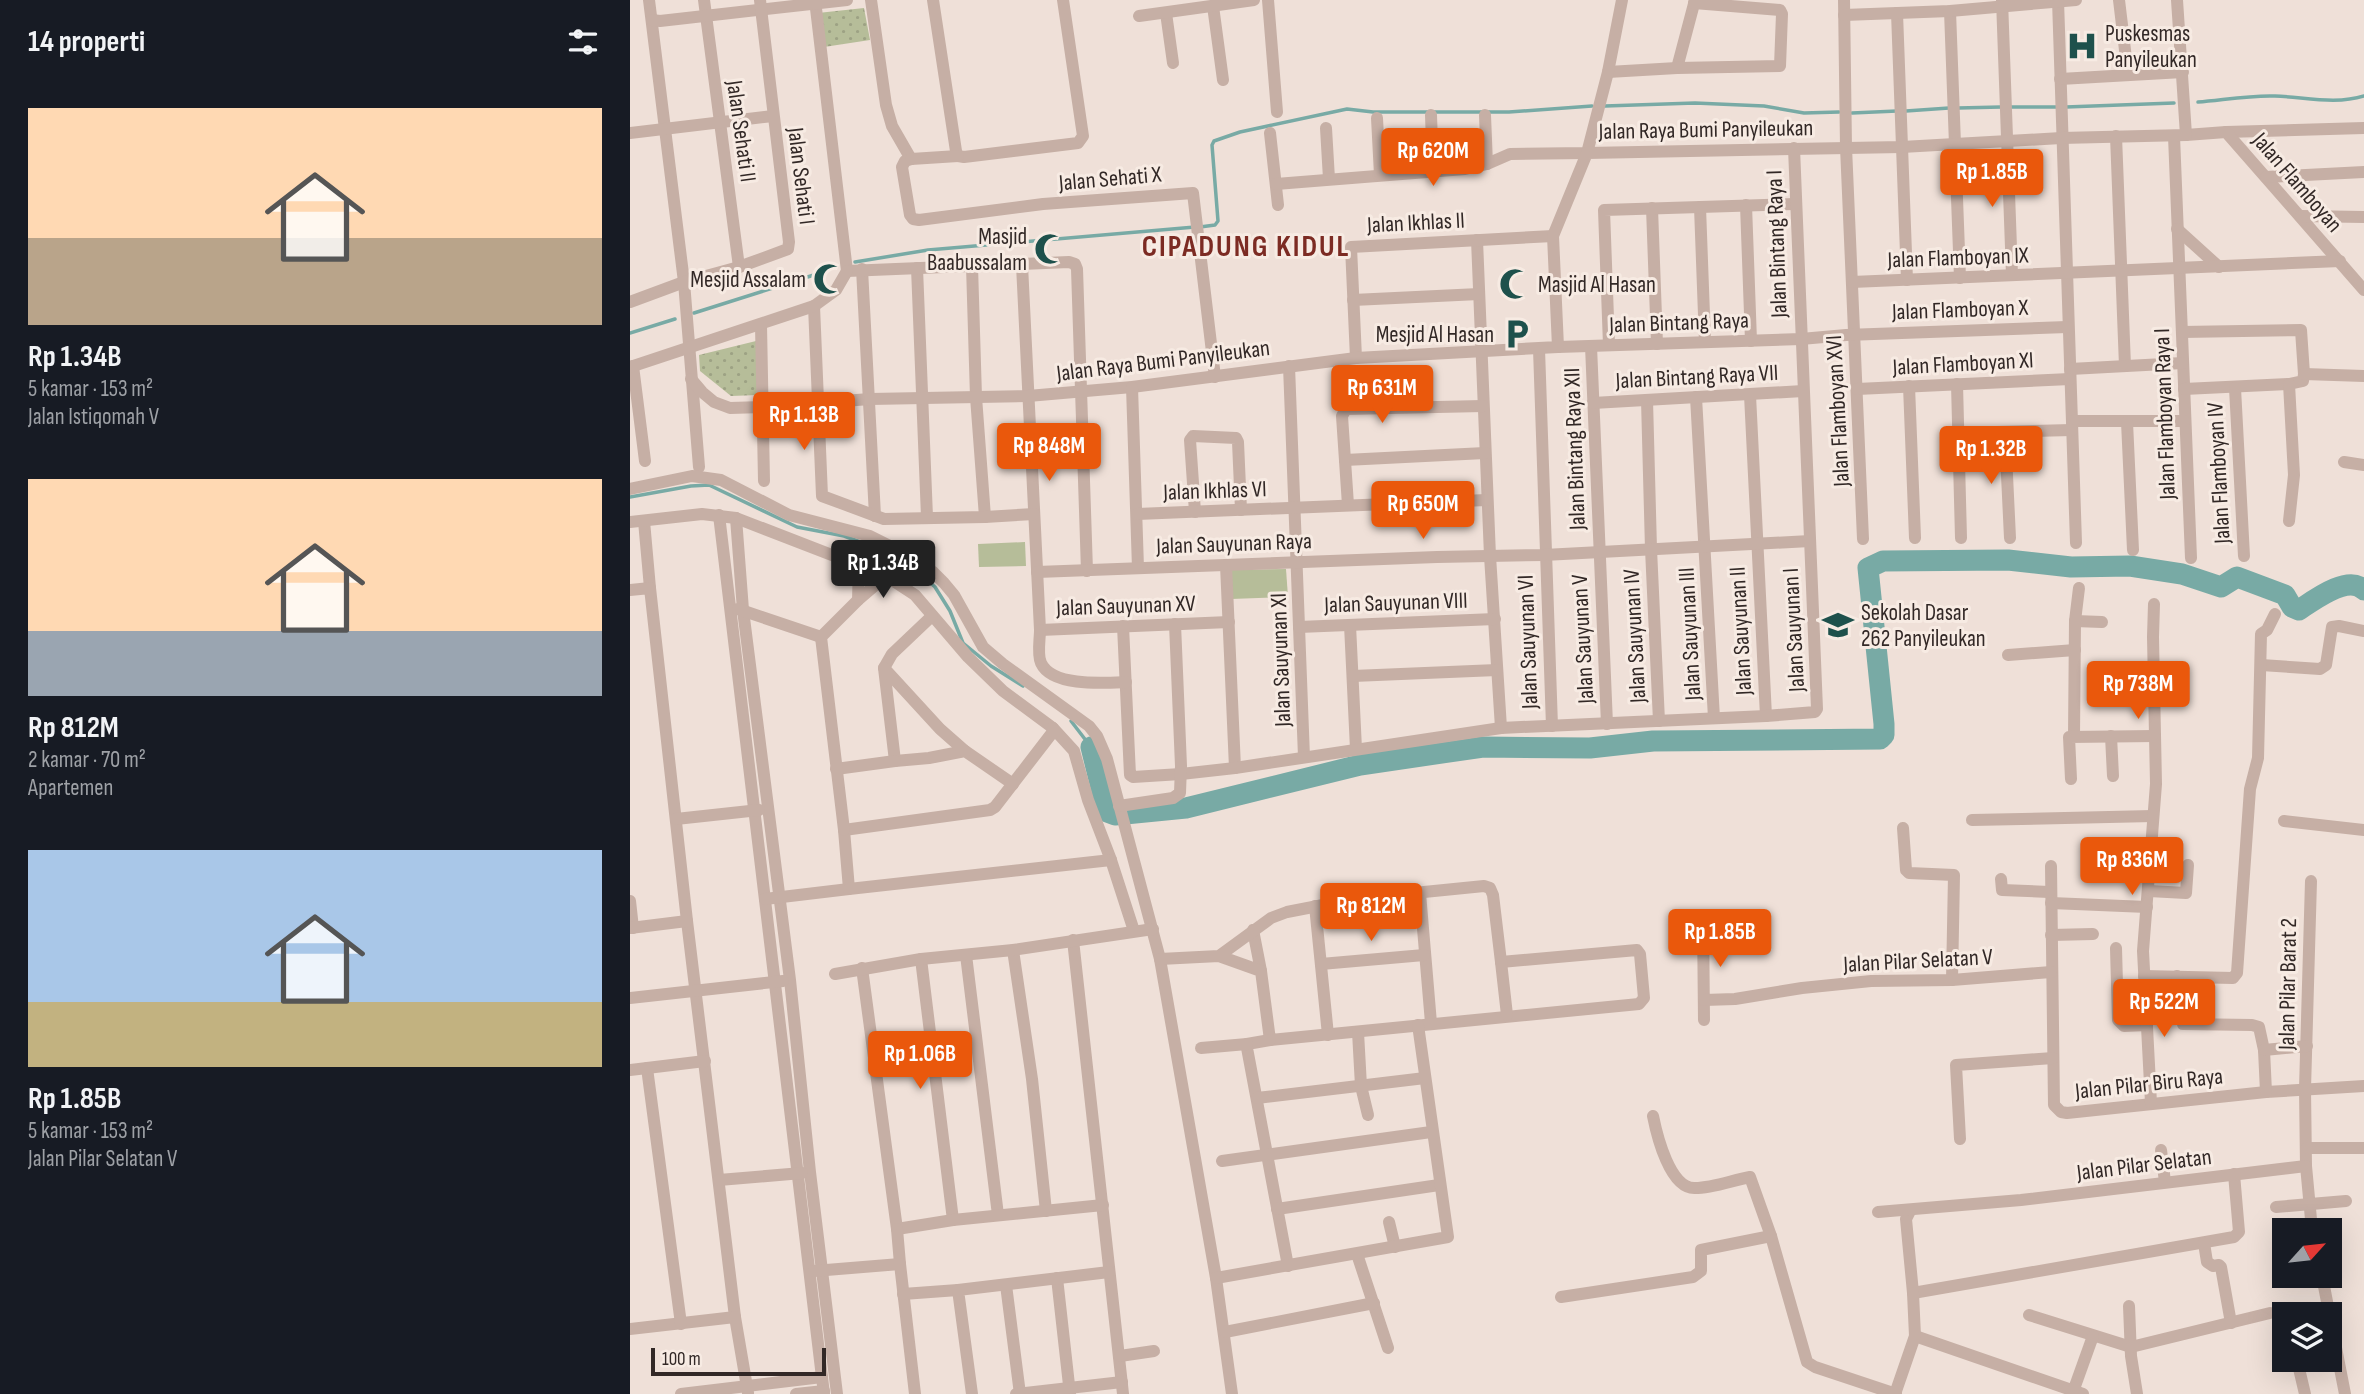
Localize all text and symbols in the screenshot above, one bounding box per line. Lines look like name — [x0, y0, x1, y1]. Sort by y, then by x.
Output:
place label: Puskesmas Panyileukan — [2105, 20, 2197, 74]
icon: filters — [564, 23, 602, 61]
text: 14 properti — [28, 24, 145, 60]
hospital icon: Puskesmas Panyileukan — [2065, 29, 2099, 63]
street label: Jalan Sehati II — [720, 78, 762, 184]
street label: Jalan Raya Bumi Panyileukan — [1597, 114, 1814, 146]
street label: Jalan Sehati I — [781, 125, 821, 226]
street label: Jalan Flamboyan — [2246, 126, 2348, 238]
pin: Rp 620M — [1368, 128, 1498, 188]
text: Rp 620M — [1397, 137, 1469, 165]
pin: Rp 1.85B — [1920, 150, 2064, 209]
icon: home — [252, 154, 378, 280]
text: Rp 1.85B — [1956, 158, 2028, 186]
street label: Jalan Sehati X — [1057, 161, 1163, 198]
street label: Jalan Bintang Raya I — [1760, 170, 1794, 319]
street label: Jalan Ikhlas II — [1365, 206, 1466, 240]
place label: Masjid Baabussalam — [927, 223, 1027, 277]
district label: CIPADUNG KIDUL — [1142, 229, 1350, 265]
mosque icon: Masjid Baabussalam — [1033, 232, 1067, 266]
street label: Jalan Flamboyan IX — [1886, 242, 2029, 274]
mosque icon: Mesjid Assalam — [812, 262, 846, 296]
place label: Mesjid Assalam — [690, 266, 806, 294]
mosque icon: Masjid Al Hasan — [1498, 267, 1532, 301]
place label: Masjid Al Hasan — [1538, 271, 1656, 299]
street label: Jalan Flamboyan X — [1890, 294, 2029, 326]
street label: Jalan Bintang Raya — [1608, 307, 1749, 339]
parking icon: Mesjid Al Hasan — [1500, 317, 1534, 351]
place label: Mesjid Al Hasan — [1376, 321, 1494, 349]
street label: Jalan Flamboyan Raya I — [2148, 328, 2182, 501]
street label: Jalan Raya Bumi Panyileukan — [1054, 334, 1271, 388]
street label: Jalan Flamboyan XVI — [1820, 335, 1856, 488]
text: Rp 1.34B — [28, 339, 121, 375]
street label: Jalan Flamboyan XI — [1891, 346, 2034, 382]
street label: Jalan Bintang Raya VII — [1614, 359, 1779, 395]
pin: Rp 631M — [1317, 366, 1447, 425]
street label: Jalan Bintang Raya XII — [1558, 367, 1592, 532]
text: Rp 631M — [1347, 374, 1417, 402]
text: 5 kamar · 153 m² — [28, 375, 153, 403]
pin: Rp 1.13B — [732, 392, 876, 452]
text: Rp 1.13B — [769, 401, 839, 429]
street label: Jalan Flamboyan IV — [2201, 401, 2237, 545]
text: Jalan Istiqomah V — [28, 403, 159, 431]
pin: Rp 848M — [984, 424, 1114, 483]
pin: Rp 1.32B — [1919, 426, 2063, 486]
text: Rp 848M — [1013, 432, 1085, 460]
text: Rp 1.32B — [1956, 435, 2026, 463]
street label: Jalan Ikhlas VI — [1162, 475, 1267, 507]
pin: Rp 650M — [1358, 482, 1488, 541]
text: Rp 650M — [1387, 490, 1459, 518]
icon: home — [252, 525, 378, 651]
street label: Jalan Sauyunan Raya — [1155, 527, 1312, 561]
pin: Rp 1.34B — [811, 540, 955, 600]
text: Rp 1.34B — [847, 549, 919, 577]
street label: Jalan Sauyunan II — [1724, 566, 1758, 697]
street label: Jalan Sauyunan III — [1673, 567, 1708, 702]
street label: Jalan Sauyunan I — [1777, 567, 1811, 694]
street label: Jalan Sauyunan IV — [1617, 568, 1653, 705]
street label: Jalan Sauyunan V — [1566, 573, 1600, 705]
street label: Jalan Sauyunan VI — [1512, 574, 1544, 711]
street label: Jalan Sauyunan VIII — [1323, 587, 1468, 620]
street label: Jalan Sauyunan XV — [1055, 590, 1197, 622]
street label: Jalan Sauyunan XI — [1265, 593, 1297, 728]
place label: Sekolah Dasar 262 Panyileukan — [1861, 599, 1986, 653]
school or university icon: Sekolah Dasar 262 Panyileukan — [1821, 608, 1855, 642]
pin: Rp 738M — [2073, 662, 2203, 721]
text: Rp 738M — [2103, 670, 2173, 698]
text: Rp 812M — [28, 710, 119, 746]
text: 2 kamar · 70 m² — [28, 746, 146, 774]
text: Apartemen — [28, 774, 113, 802]
pin: Rp 836M — [2067, 838, 2197, 897]
text: Rp 836M — [2096, 846, 2168, 874]
pin: Rp 812M — [1306, 884, 1436, 943]
text: Rp 812M — [1336, 892, 1406, 920]
icon: home — [252, 896, 378, 1022]
pin: Rp 1.85B — [1648, 909, 1792, 969]
text: Rp 1.85B — [1684, 918, 1756, 946]
street label: Jalan Pilar Barat 2 — [2273, 918, 2303, 1051]
street label: Jalan Pilar Selatan V — [1842, 943, 1994, 979]
pin: Rp 522M — [2099, 979, 2229, 1039]
text: Rp 522M — [2129, 988, 2199, 1016]
pin: Rp 1.06B — [848, 1032, 992, 1091]
text: Rp 1.06B — [884, 1040, 956, 1068]
street label: Jalan Pilar Biru Raya — [2073, 1062, 2224, 1106]
text: Rp 1.85B — [28, 1081, 121, 1117]
text: 5 kamar · 153 m² — [28, 1117, 153, 1145]
street label: Jalan Pilar Selatan — [2074, 1143, 2213, 1187]
text: Jalan Pilar Selatan V — [28, 1145, 177, 1173]
north arrow — [2272, 1218, 2342, 1288]
map controls — [2272, 1218, 2342, 1372]
button: layers — [2272, 1302, 2342, 1372]
scale bar — [651, 1345, 826, 1377]
text: 100 m — [662, 1348, 701, 1371]

